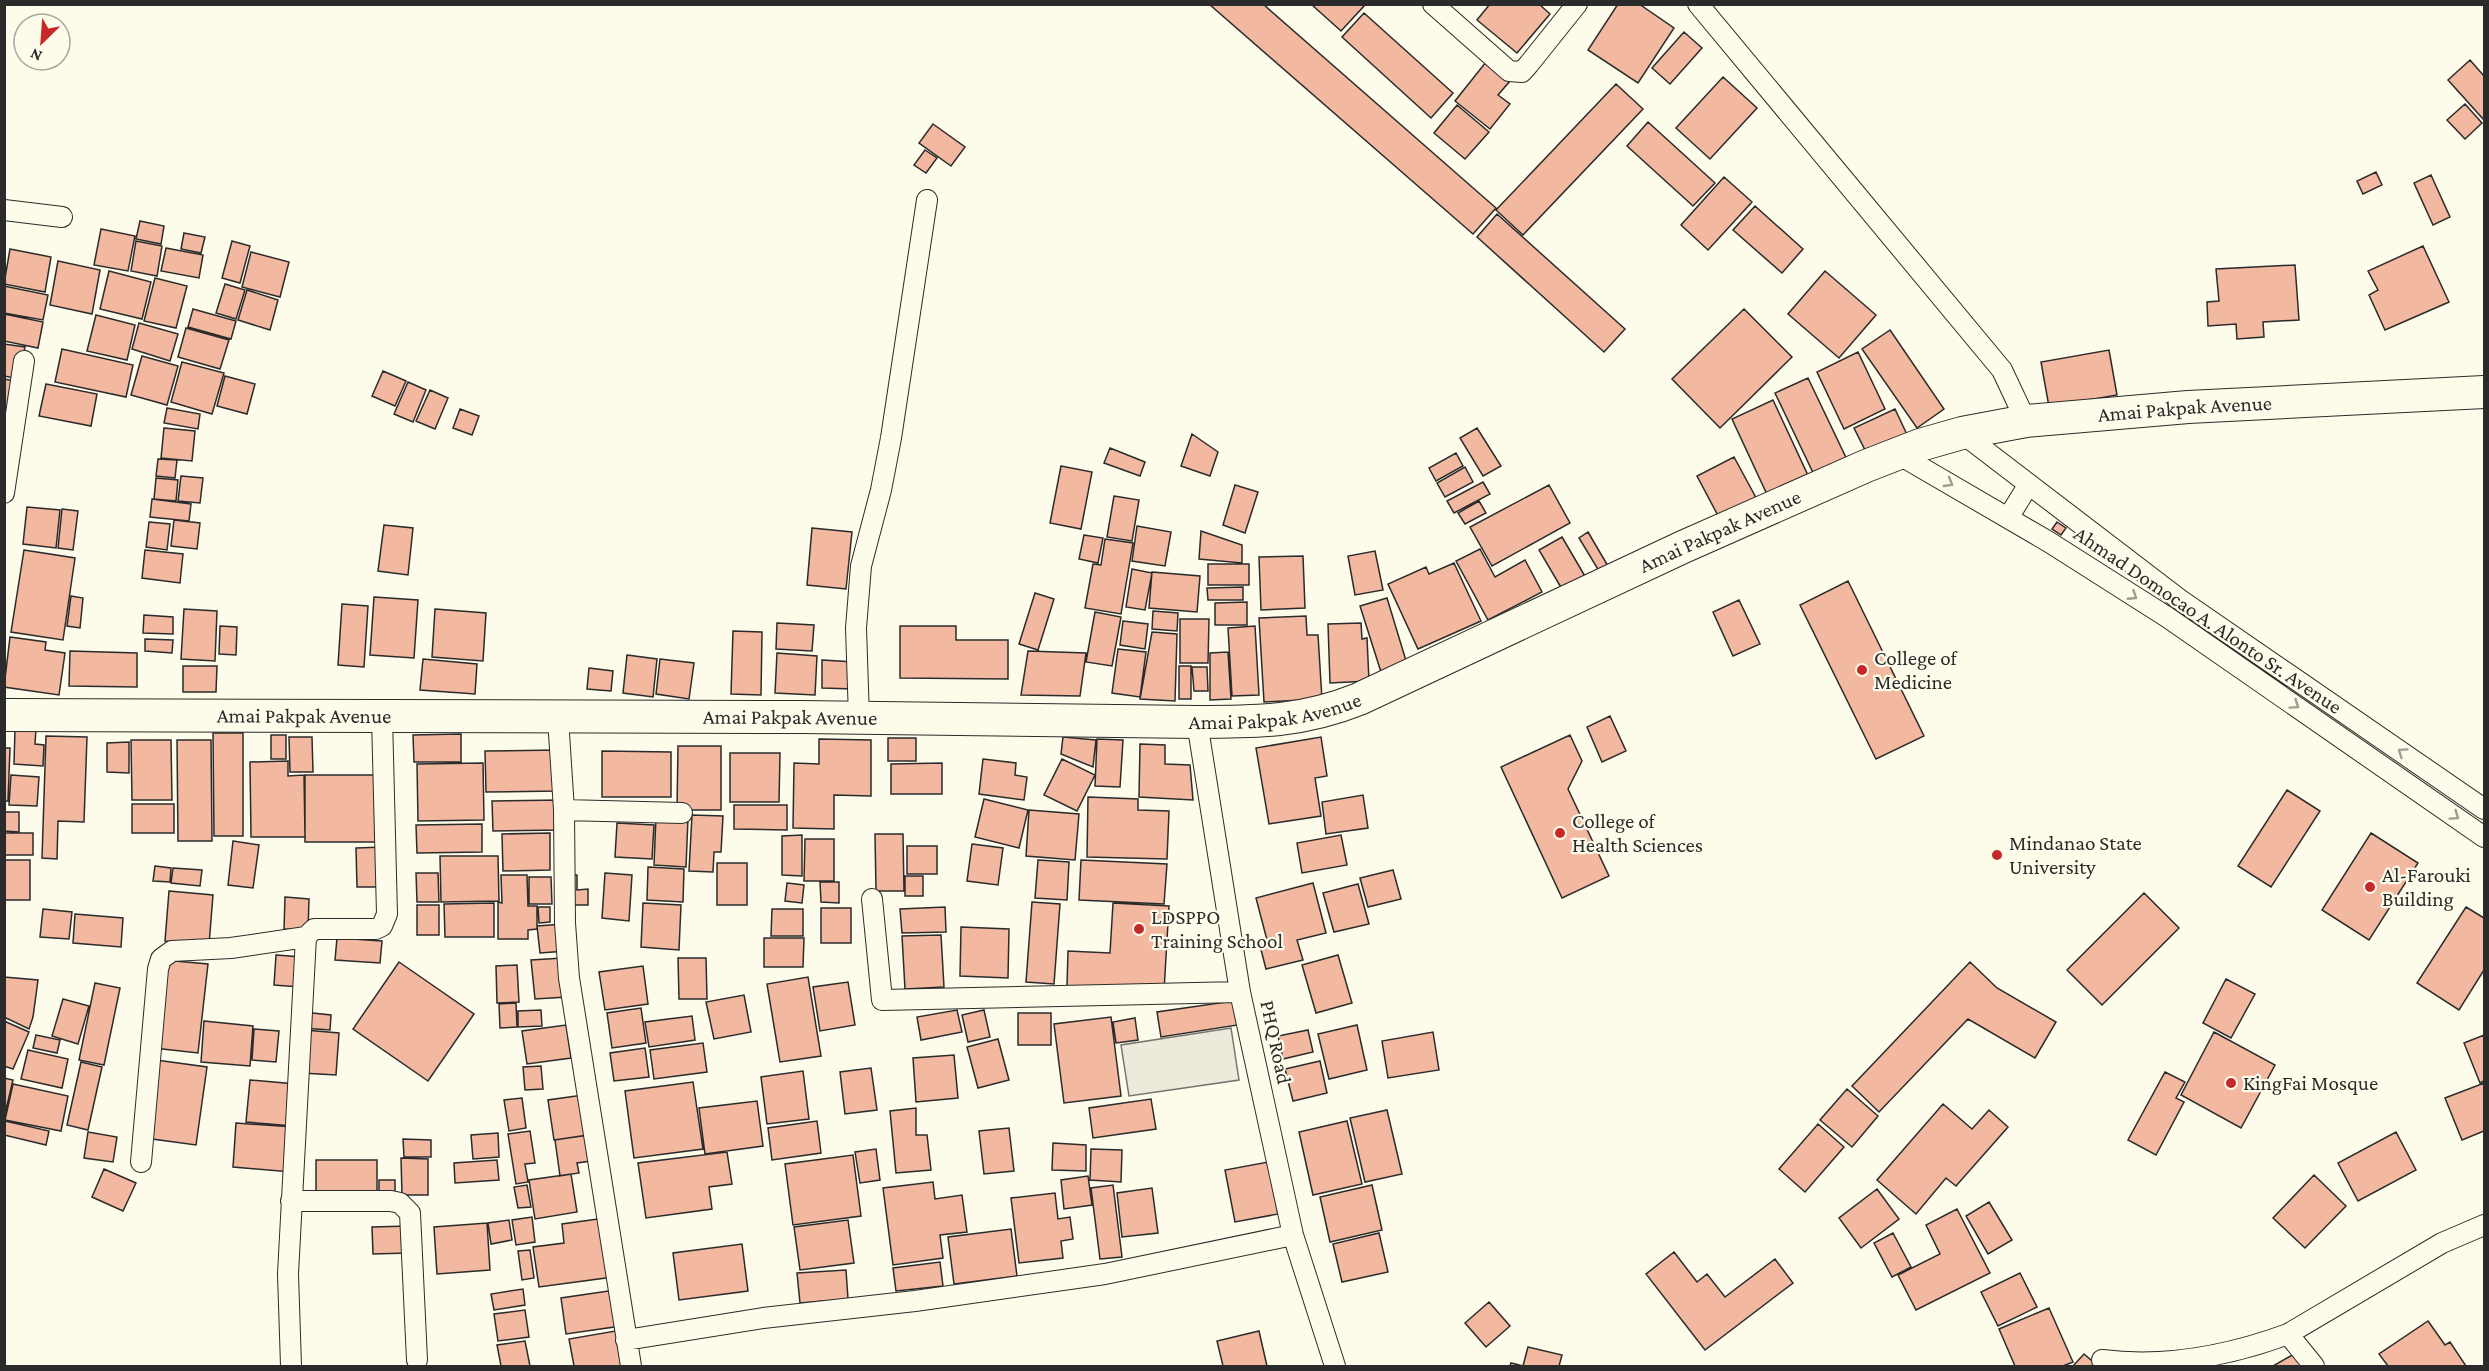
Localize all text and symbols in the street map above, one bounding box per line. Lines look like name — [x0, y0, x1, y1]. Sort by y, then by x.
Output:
north arrow — [12, 12, 72, 72]
text: N — [27, 45, 44, 65]
street label: Amai Pakpak Avenue — [2097, 391, 2273, 427]
one-way arrow — [1943, 476, 1953, 488]
street label: Amai Pakpak Avenue — [1635, 484, 1804, 578]
street label: Ahmad Domocao A. Alonto Sr. Avenue — [2070, 521, 2346, 719]
one-way arrow — [2126, 589, 2137, 600]
place label: College of Medicine — [1874, 646, 1959, 694]
marker: College of Medicine — [1855, 663, 1869, 677]
street label: Amai Pakpak Avenue — [1189, 687, 1365, 734]
one-way arrow — [2288, 698, 2299, 709]
street label: Amai Pakpak Avenue — [217, 704, 391, 728]
street label: Amai Pakpak Avenue — [703, 705, 877, 730]
one-way arrow — [2397, 748, 2408, 759]
place label: College of Health Sciences — [1572, 809, 1703, 857]
one-way arrow — [2449, 809, 2460, 820]
marker: College of Health Sciences — [1553, 826, 1567, 840]
place label: Mindanao State University — [2009, 831, 2142, 879]
marker: Mindanao State University — [1990, 848, 2004, 862]
place label: Al-Farouki Building — [2382, 863, 2471, 911]
marker: Al-Farouki Building — [2363, 880, 2377, 894]
place label: LDSPPO Training School — [1151, 905, 1283, 953]
marker: LDSPPO Training School — [1132, 922, 1146, 936]
street label: PHQ Road — [1255, 998, 1297, 1086]
place label: KingFai Mosque — [2243, 1071, 2378, 1095]
marker: KingFai Mosque — [2224, 1076, 2238, 1090]

